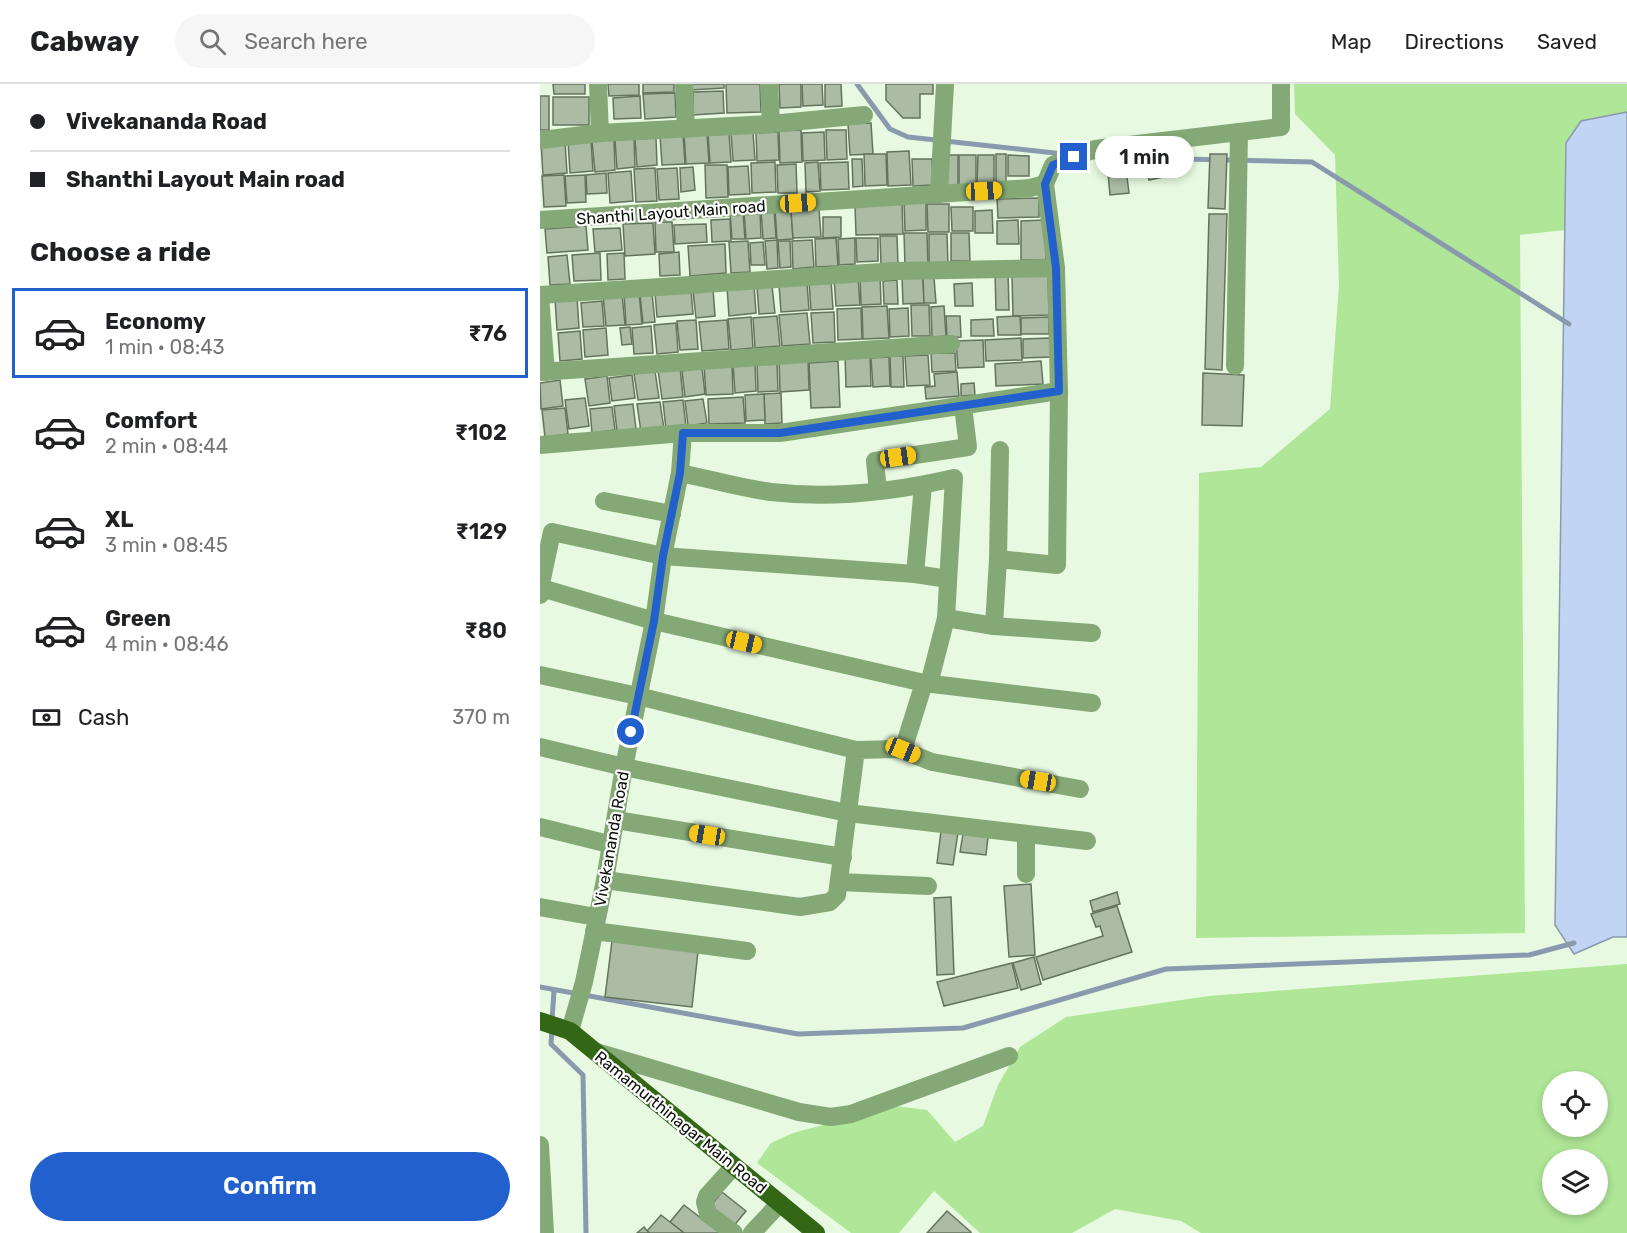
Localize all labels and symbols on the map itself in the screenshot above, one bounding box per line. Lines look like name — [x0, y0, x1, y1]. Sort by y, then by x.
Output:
callout: 1 min — [1095, 136, 1194, 178]
route end — [1060, 143, 1087, 170]
car — [966, 181, 1002, 201]
car — [779, 193, 817, 213]
street label: Shanthi Layout Main road — [576, 196, 766, 229]
car — [879, 446, 917, 468]
car — [724, 629, 764, 655]
route start — [617, 718, 644, 745]
car — [883, 735, 923, 765]
car — [1019, 769, 1057, 793]
street label: Vivekananda Road — [590, 770, 633, 908]
car — [688, 823, 726, 847]
street label: Ramamurthinagar Main Road — [591, 1047, 770, 1198]

